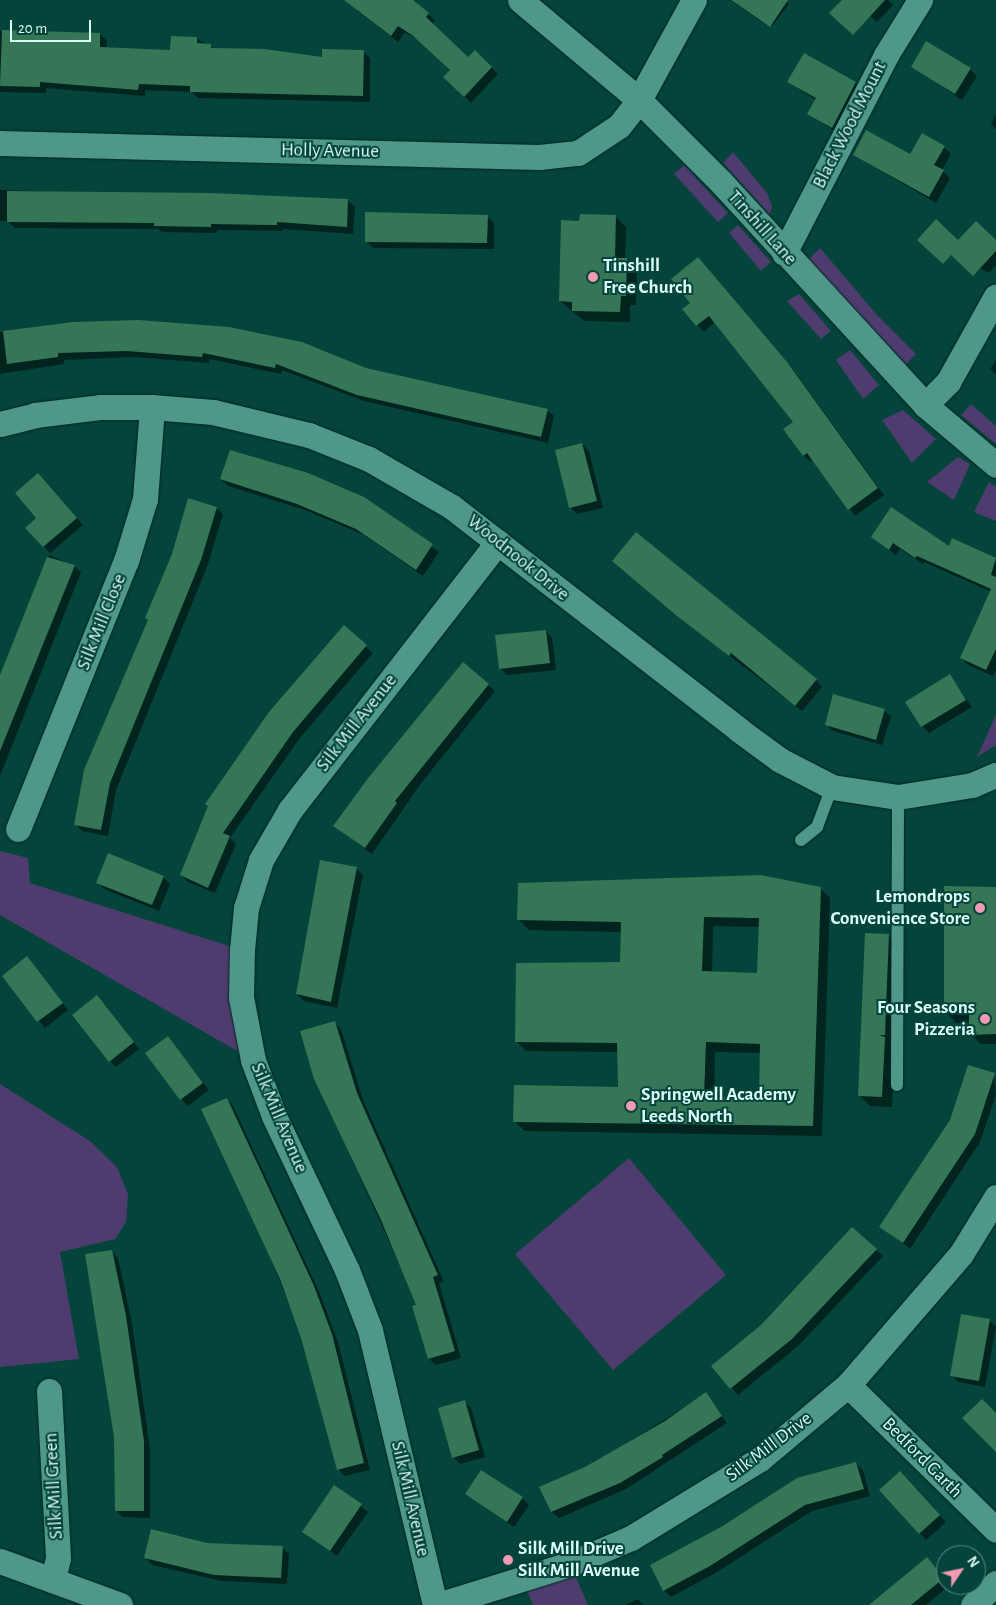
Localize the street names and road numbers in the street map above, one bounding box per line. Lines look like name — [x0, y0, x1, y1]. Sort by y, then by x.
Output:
street label: Black Wood Mount — [808, 58, 892, 192]
street label: Holly Avenue — [281, 139, 379, 163]
street label: Tinshill Lane — [722, 186, 802, 270]
street label: Woodnook Drive — [462, 510, 574, 606]
street label: Silk Mill Close — [72, 571, 132, 673]
street label: Silk Mill Avenue — [312, 670, 402, 776]
street label: Silk Mill Avenue — [246, 1059, 312, 1177]
street label: Silk Mill Drive — [722, 1407, 816, 1487]
street label: Bedford Garth — [877, 1413, 967, 1503]
street label: Silk Mill Green — [40, 1432, 68, 1540]
street label: Silk Mill Avenue — [386, 1439, 434, 1559]

